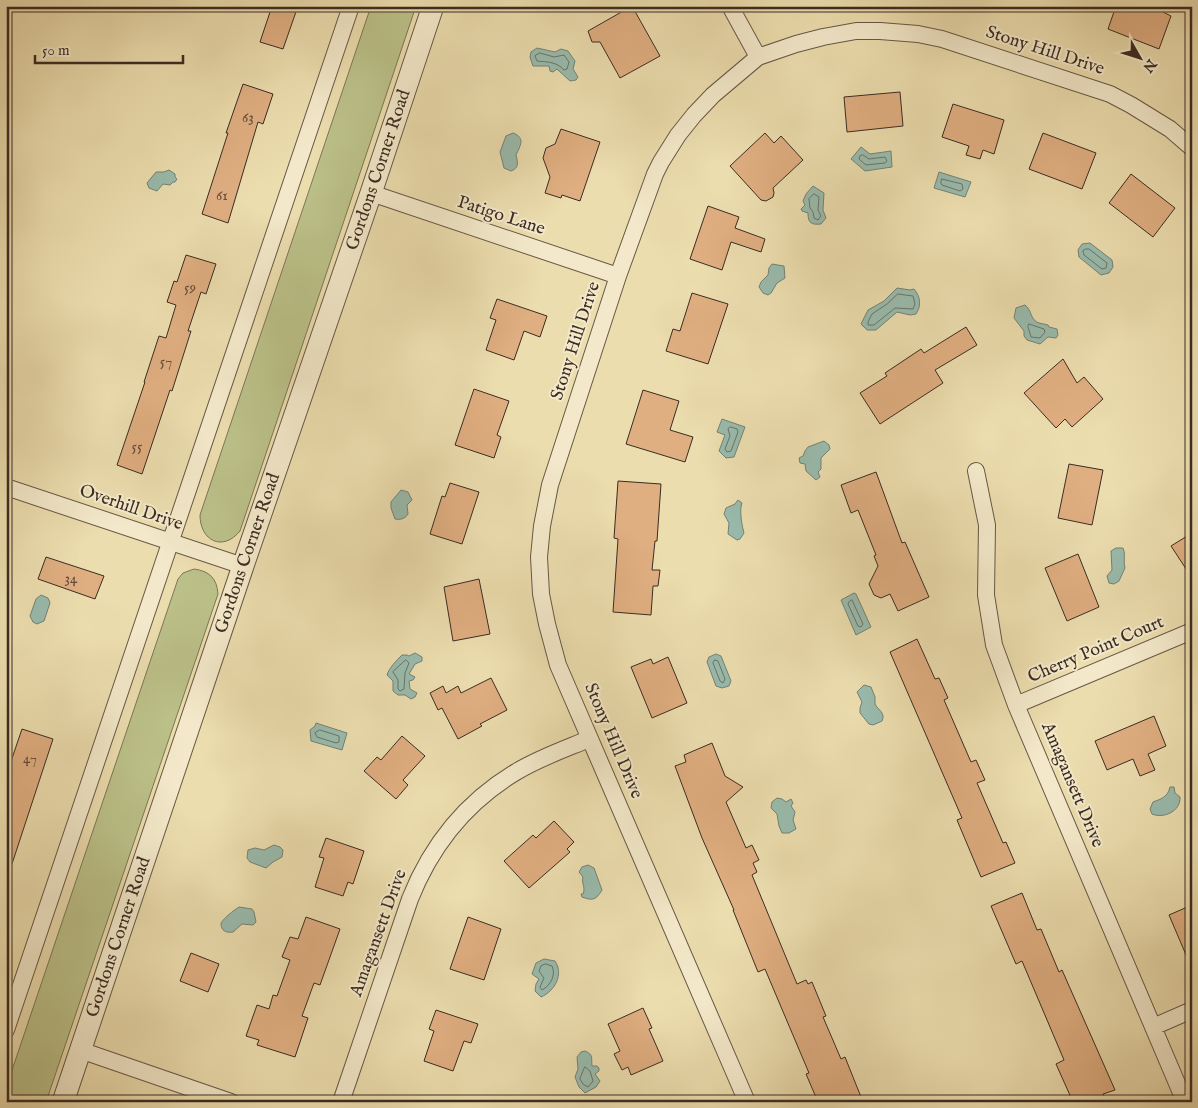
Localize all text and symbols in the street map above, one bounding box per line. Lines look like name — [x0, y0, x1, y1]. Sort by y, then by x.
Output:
street label: Stony Hill Drive — [983, 21, 1107, 81]
scale bar — [35, 32, 182, 64]
north arrow — [1116, 32, 1166, 82]
text: 50 m — [42, 41, 70, 60]
text: N — [1139, 54, 1161, 76]
street label: Gordons Corner Road — [341, 86, 416, 253]
house number: 63 — [242, 108, 254, 127]
house number: 61 — [216, 186, 228, 205]
street label: Patigo Lane — [454, 191, 548, 241]
house number: 59 — [184, 278, 196, 297]
street label: Stony Hill Drive — [546, 279, 606, 403]
house number: 57 — [160, 352, 172, 371]
house number: 55 — [132, 437, 143, 456]
street label: Gordons Corner Road — [210, 470, 286, 636]
street label: Overhill Drive — [76, 480, 186, 536]
house number: 34 — [65, 569, 78, 588]
street label: Cherry Point Court — [1025, 611, 1167, 689]
street label: Stony Hill Drive — [578, 680, 648, 802]
street label: Amagansett Drive — [1035, 718, 1109, 851]
house number: 47 — [23, 749, 37, 768]
street label: Gordons Corner Road — [81, 853, 156, 1020]
street label: Amagansett Drive — [345, 866, 413, 1001]

